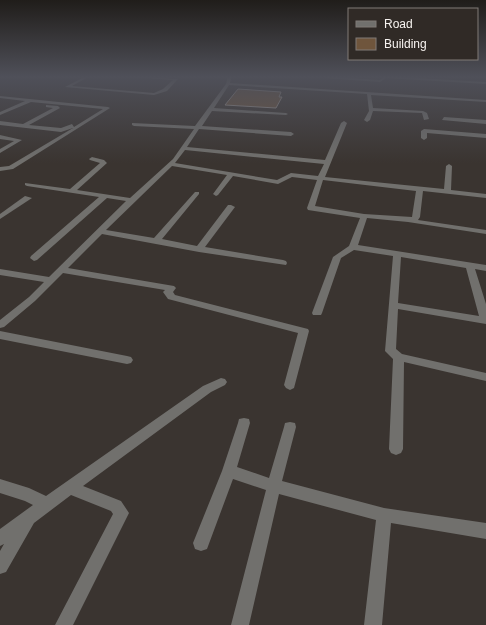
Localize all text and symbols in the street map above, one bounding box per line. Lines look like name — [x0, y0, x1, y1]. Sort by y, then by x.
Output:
legend — [348, 8, 478, 60]
text: Road — [384, 17, 413, 31]
text: Building — [384, 37, 427, 51]

